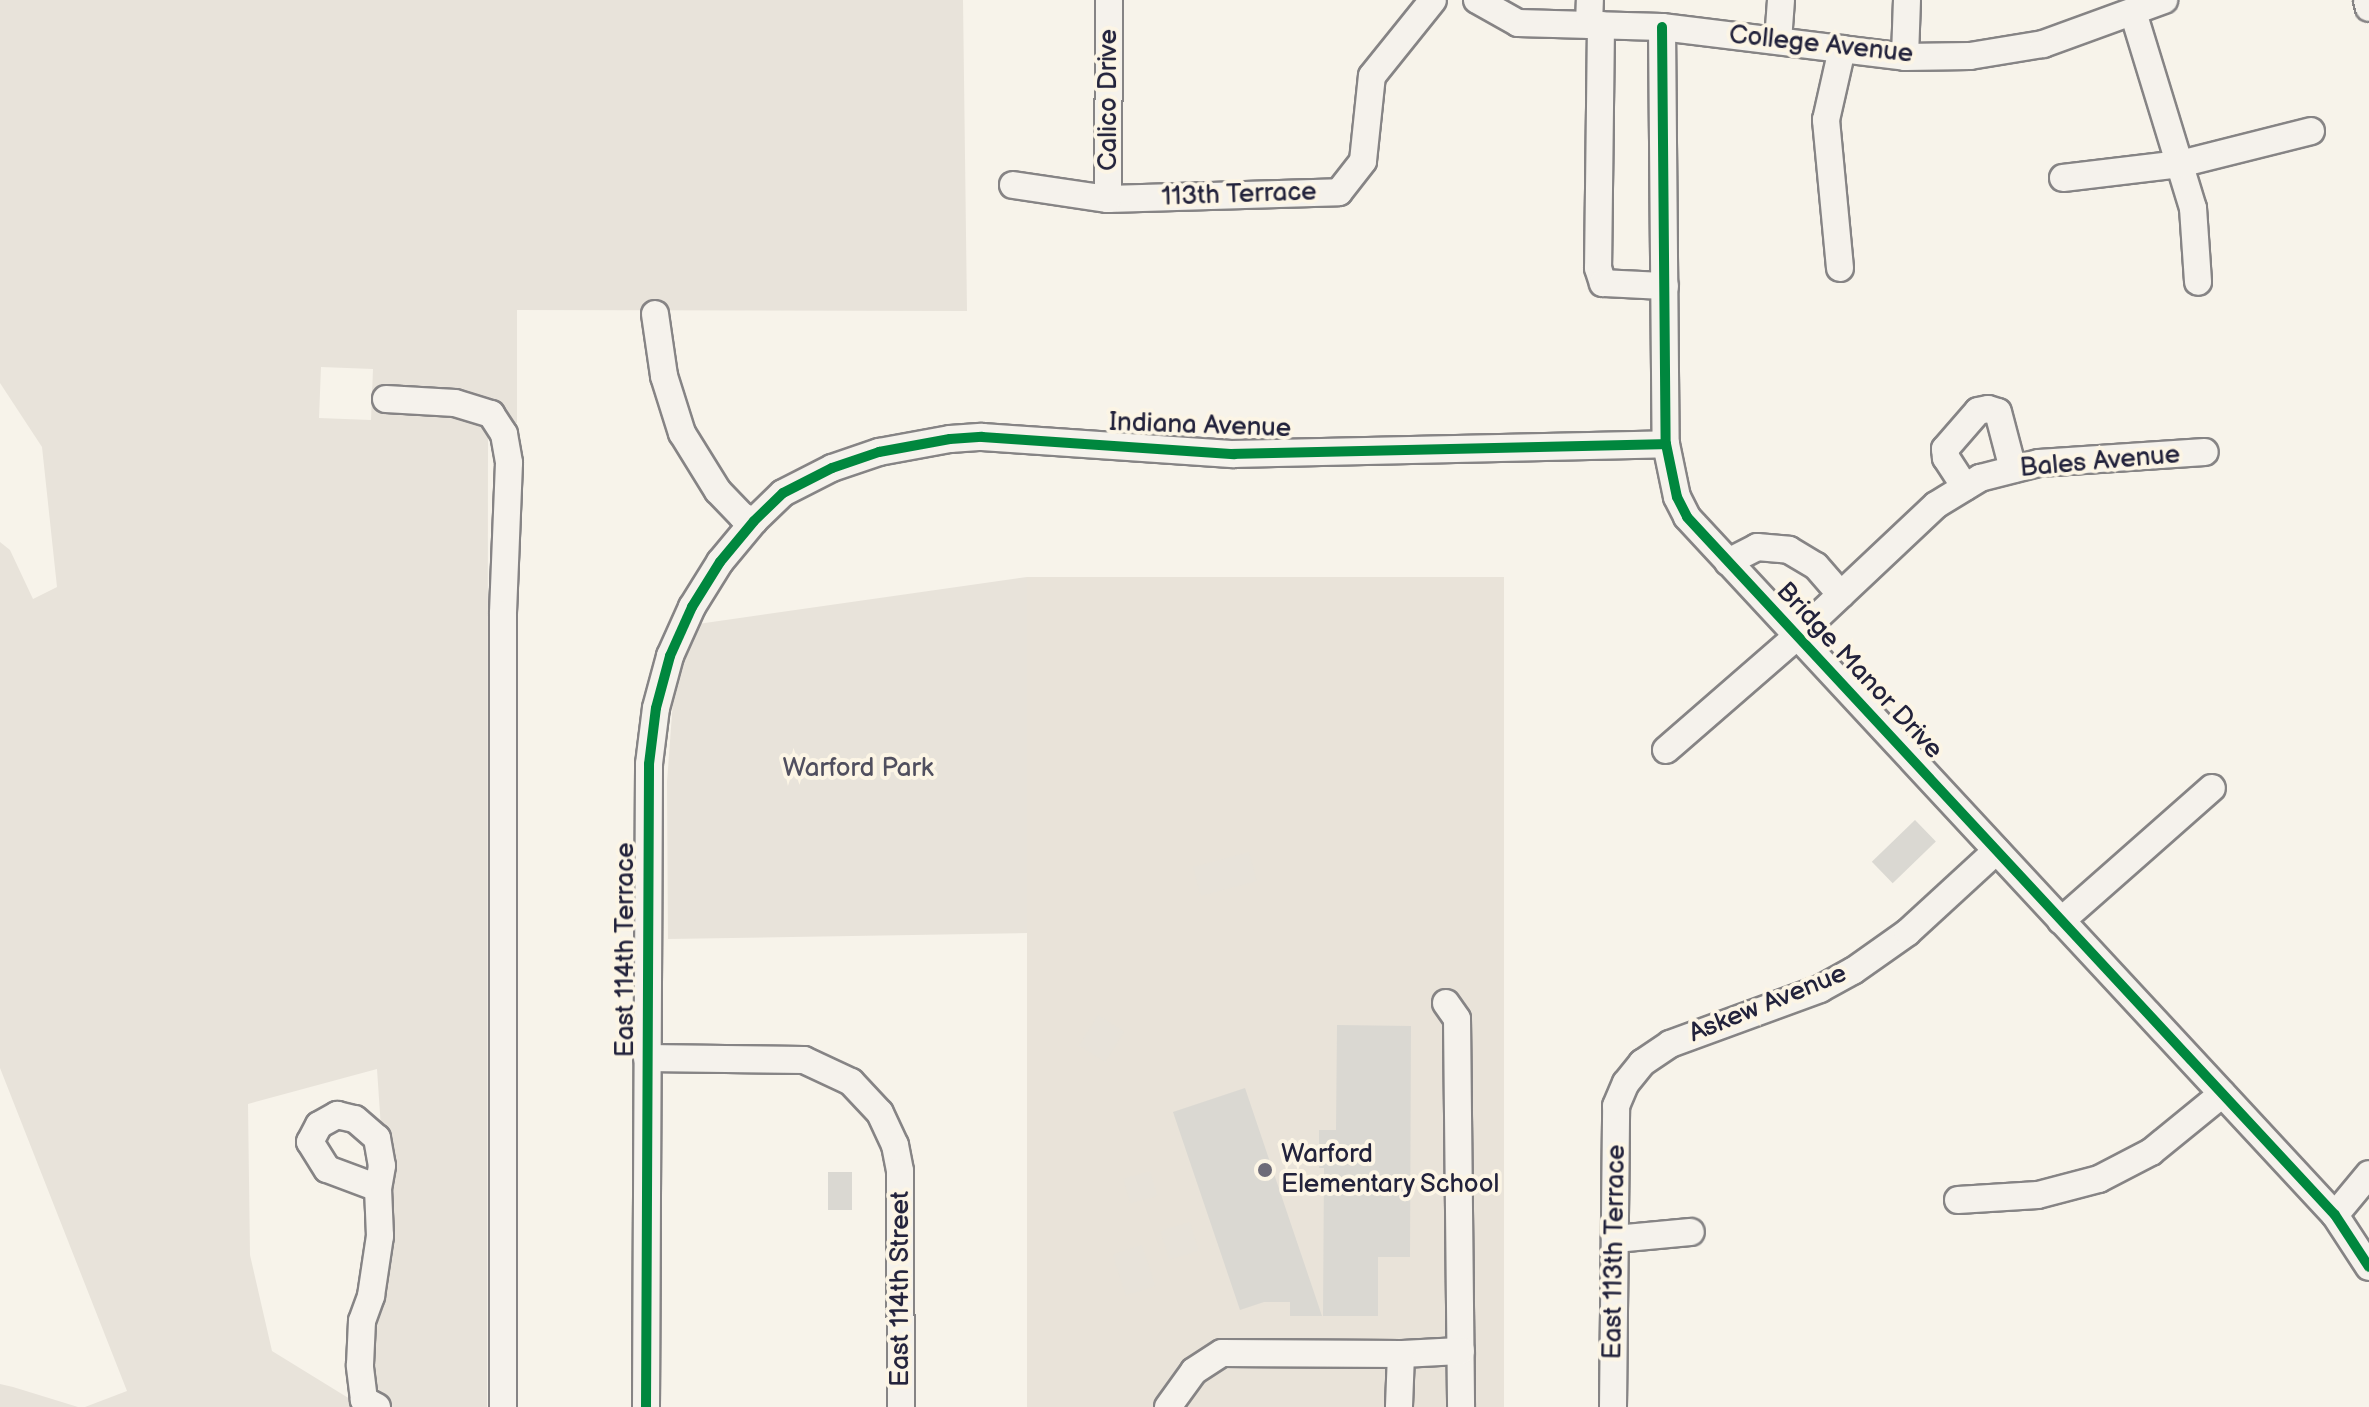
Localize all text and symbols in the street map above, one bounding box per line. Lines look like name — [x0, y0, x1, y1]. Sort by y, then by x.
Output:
street label: College Avenue — [1727, 20, 1915, 70]
street label: Calico Drive — [1093, 29, 1125, 171]
street label: 113th Terrace — [1160, 177, 1318, 213]
street label: Indiana Avenue — [1108, 407, 1292, 445]
street label: Bales Avenue — [2019, 439, 2181, 485]
street label: Bridge Manor Drive — [1769, 576, 1949, 766]
park label: Warford Park — [782, 753, 934, 785]
street label: East 114th Terrace — [610, 842, 642, 1058]
street label: Askew Avenue — [1685, 958, 1851, 1050]
place label: Warford Elementary School — [1281, 1139, 1501, 1200]
street label: East 113th Terrace — [1598, 1144, 1632, 1360]
marker: Warford Elementary School — [1256, 1161, 1274, 1179]
street label: East 114th Street — [885, 1191, 917, 1387]

